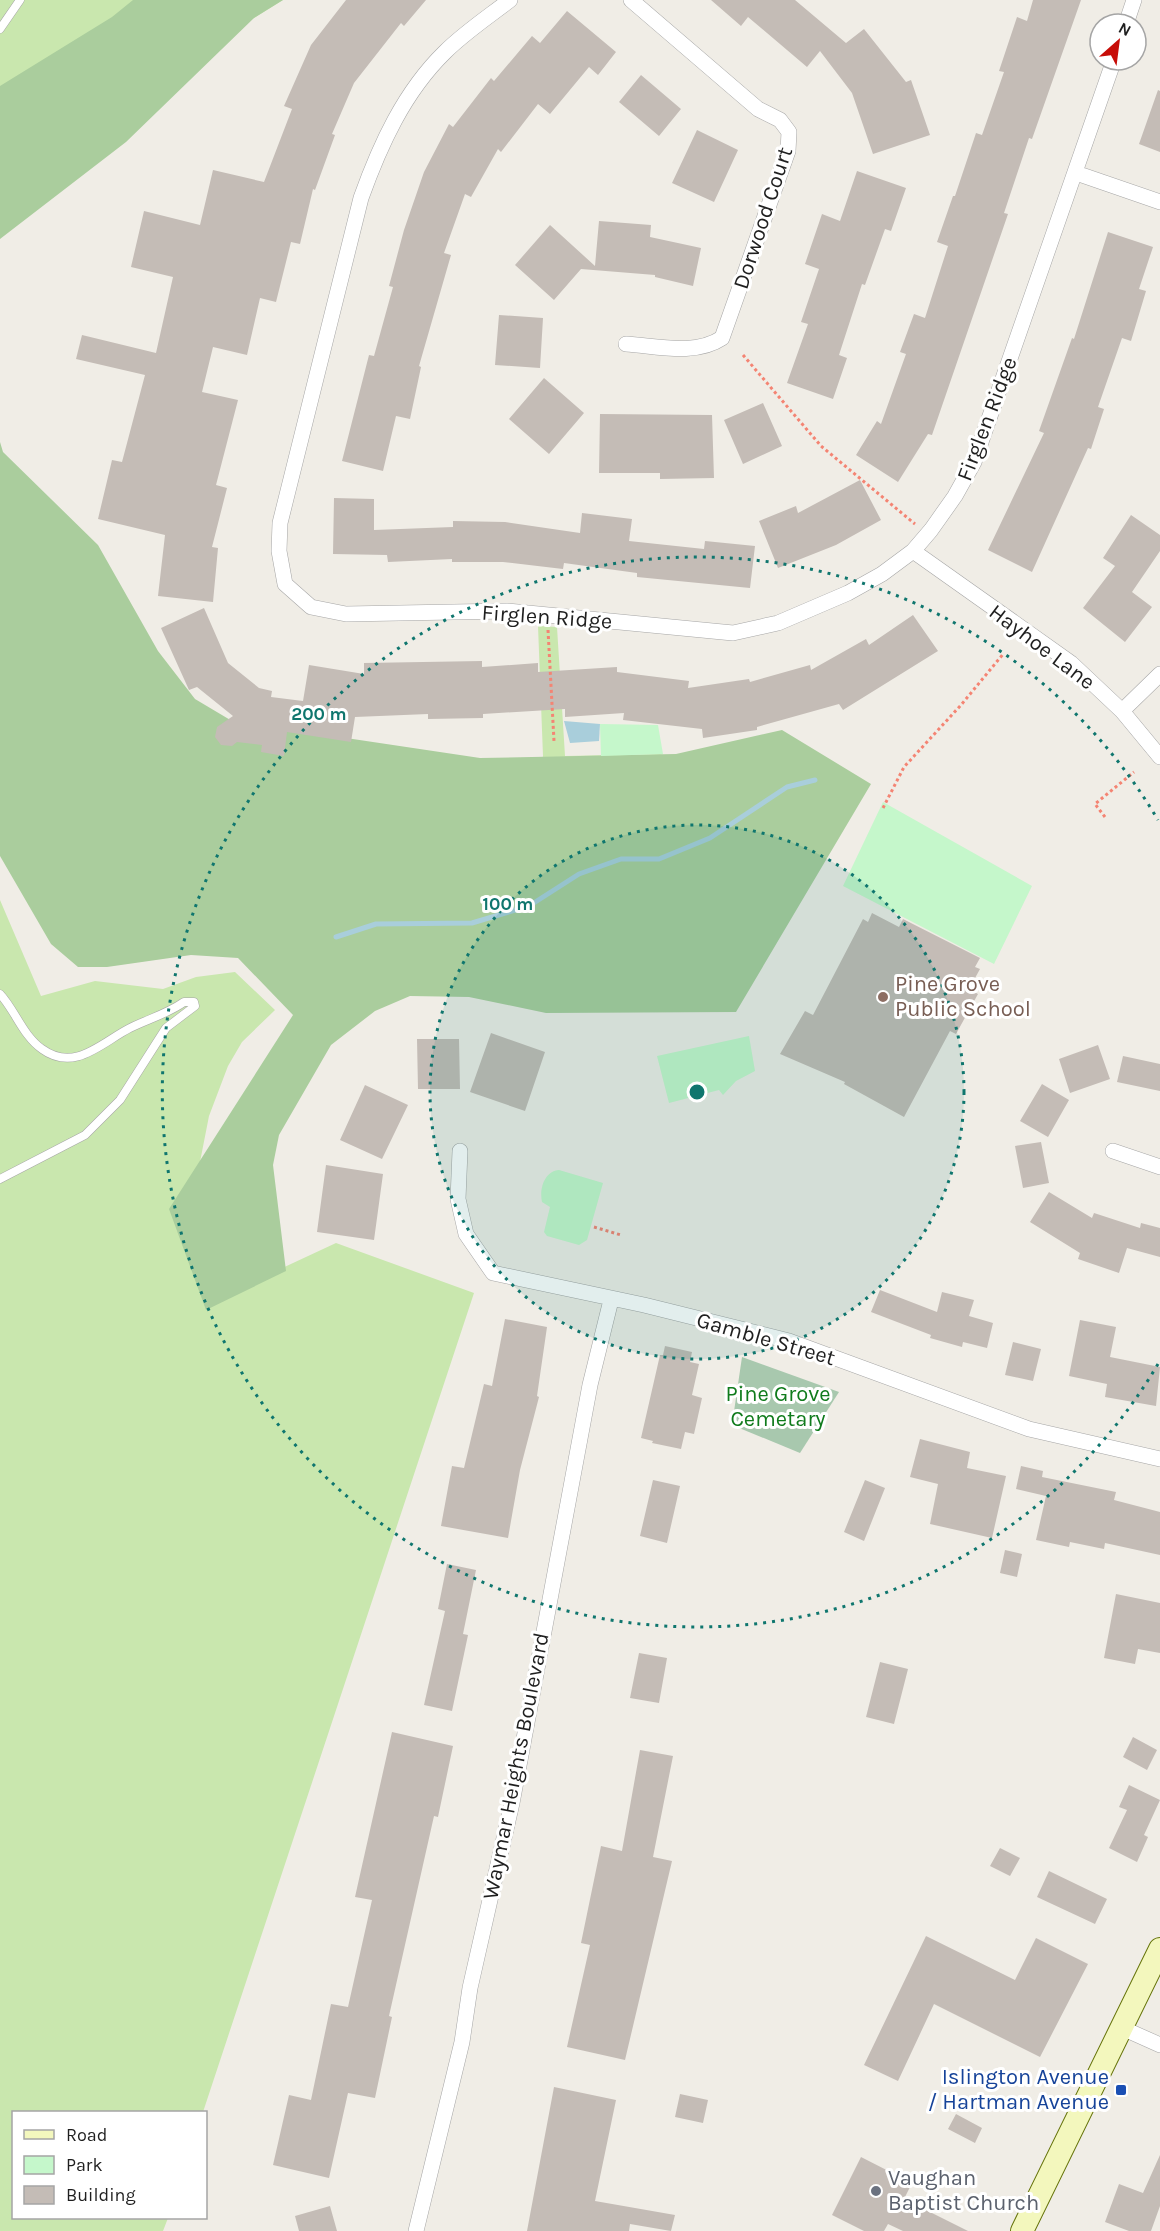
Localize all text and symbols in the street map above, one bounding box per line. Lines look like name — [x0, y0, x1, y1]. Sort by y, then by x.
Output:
north arrow — [1088, 12, 1148, 72]
text: N — [1115, 18, 1134, 40]
street label: Dorwood Court — [728, 144, 798, 292]
street label: Firglen Ridge — [951, 353, 1023, 485]
street label: Firglen Ridge — [481, 599, 613, 635]
street label: Hayhoe Lane — [984, 599, 1100, 695]
text: 200 m — [291, 703, 347, 725]
text: 100 m — [483, 893, 533, 915]
place label: Pine Grove Public School — [895, 971, 1031, 1022]
marker: Pine Grove Public School — [876, 990, 890, 1004]
centre of rings — [687, 1082, 707, 1102]
street label: Gamble Street — [694, 1307, 838, 1371]
park label: Pine Grove Cemetary — [725, 1381, 831, 1432]
street label: Waymar Heights Boulevard — [477, 1630, 555, 1902]
place label: Islington Avenue / Hartman Avenue — [928, 2064, 1109, 2115]
marker: Islington Avenue / Hartman Avenue — [1114, 2083, 1128, 2097]
legend — [12, 2111, 207, 2219]
text: Road — [66, 2124, 107, 2146]
text: Park — [66, 2154, 103, 2176]
place label: Vaughan Baptist Church — [888, 2165, 1039, 2216]
text: Building — [66, 2184, 136, 2206]
marker: Vaughan Baptist Church — [869, 2184, 883, 2198]

